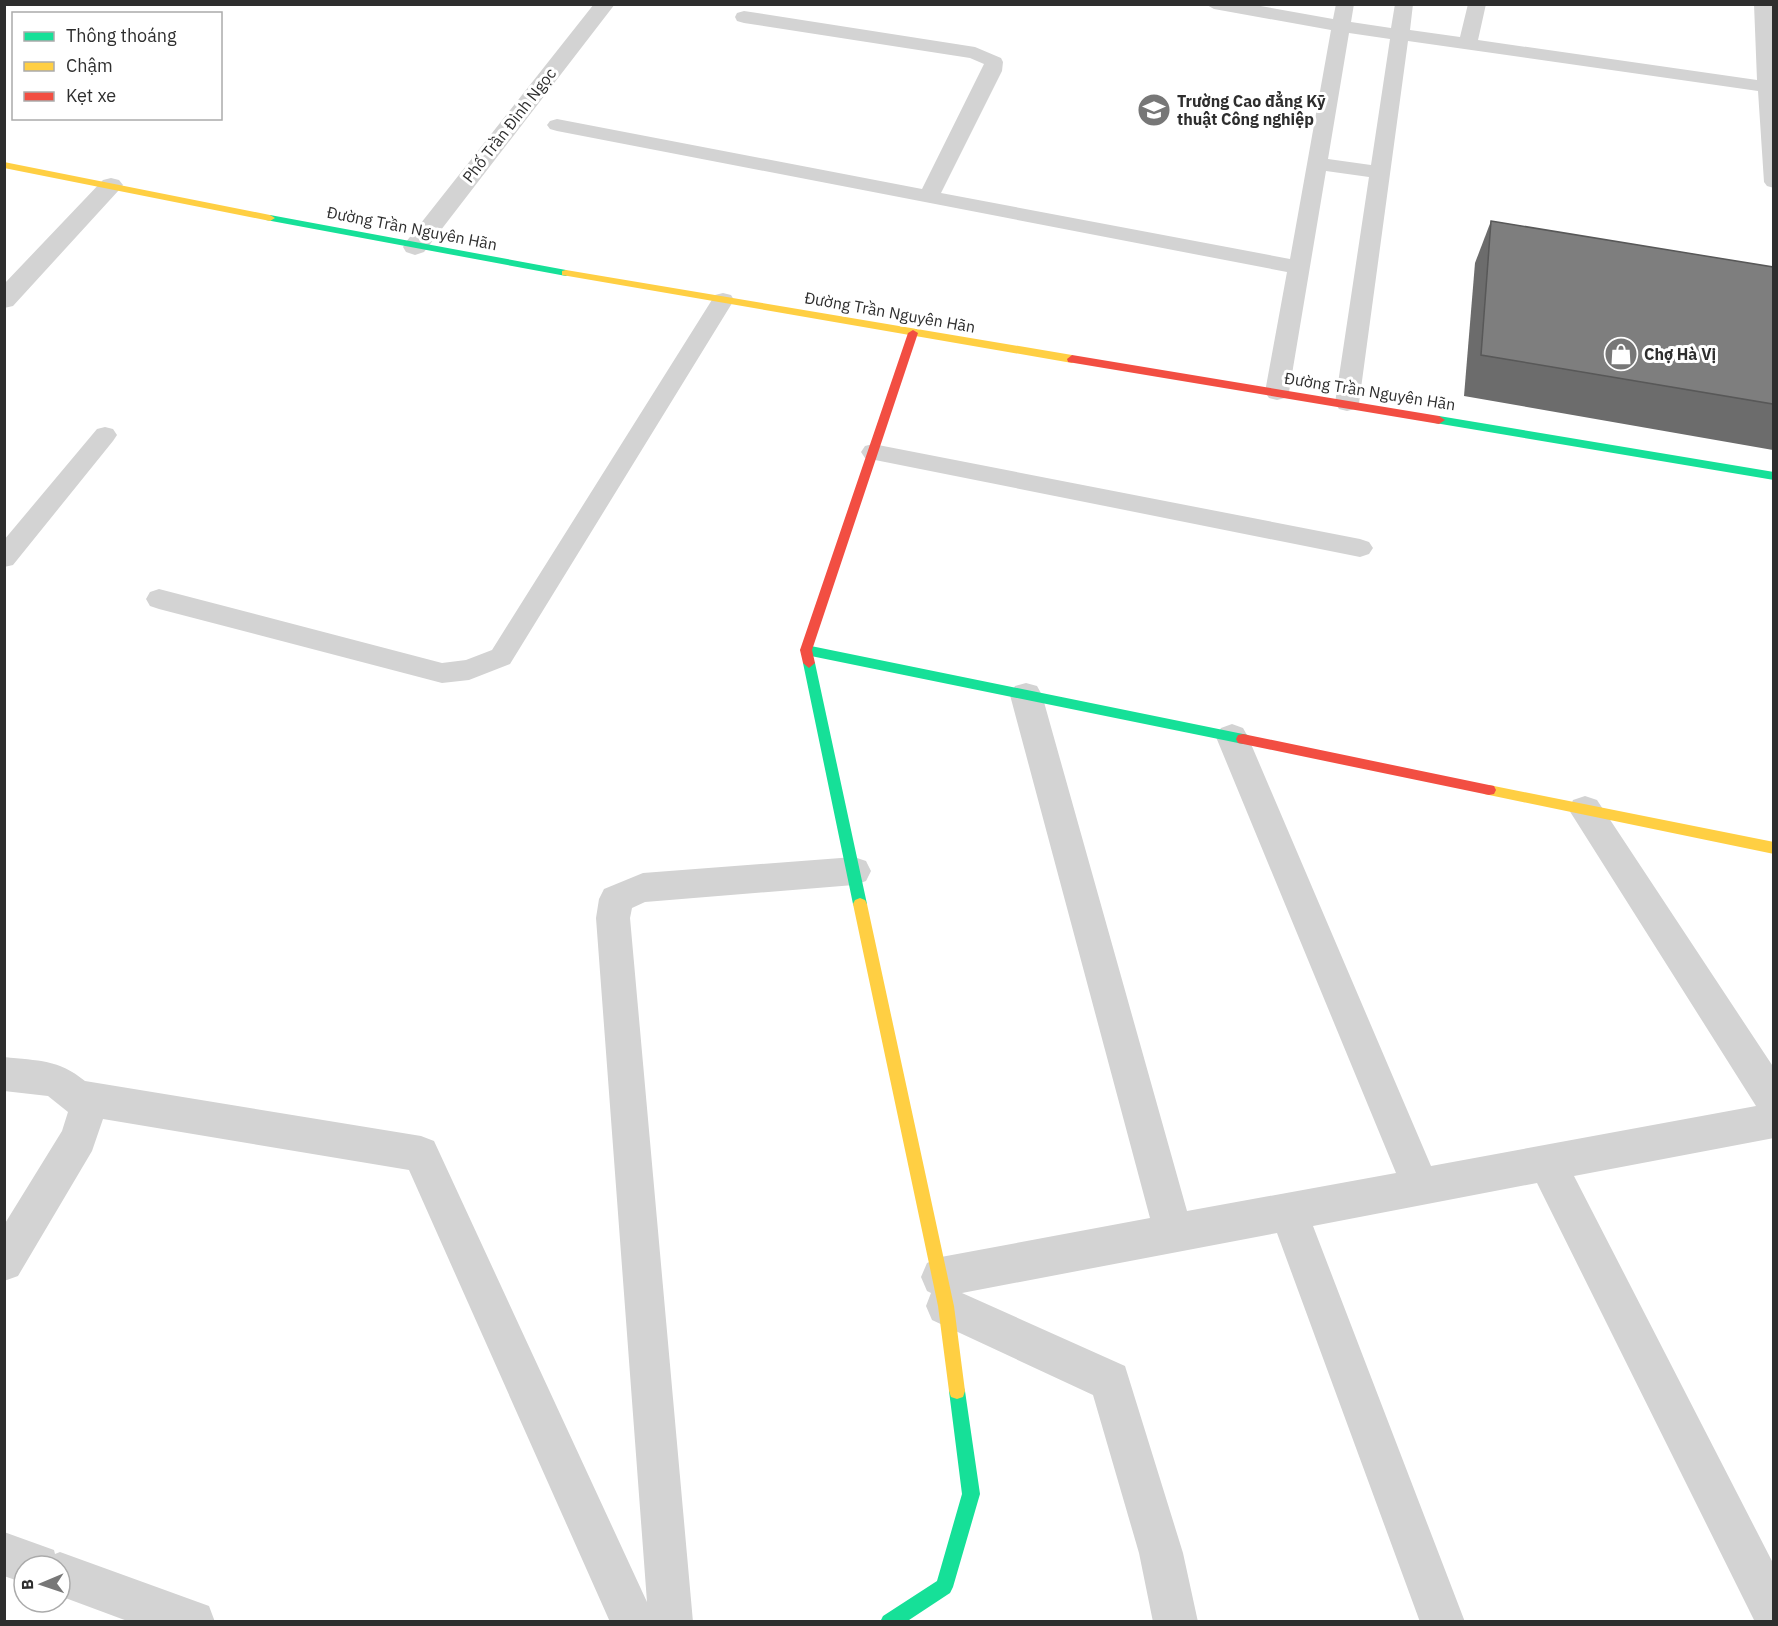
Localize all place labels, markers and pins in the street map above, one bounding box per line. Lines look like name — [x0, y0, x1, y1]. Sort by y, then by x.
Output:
place label: Trường Cao đẳng Kỹ thuật Công nghiệp — [1177, 91, 1326, 129]
school or university icon: Trường Cao đẳng Kỹ thuật Công nghiệp — [1136, 92, 1172, 128]
shop icon: Chợ Hà Vị — [1603, 336, 1639, 372]
place label: Chợ Hà Vị — [1644, 344, 1716, 364]

